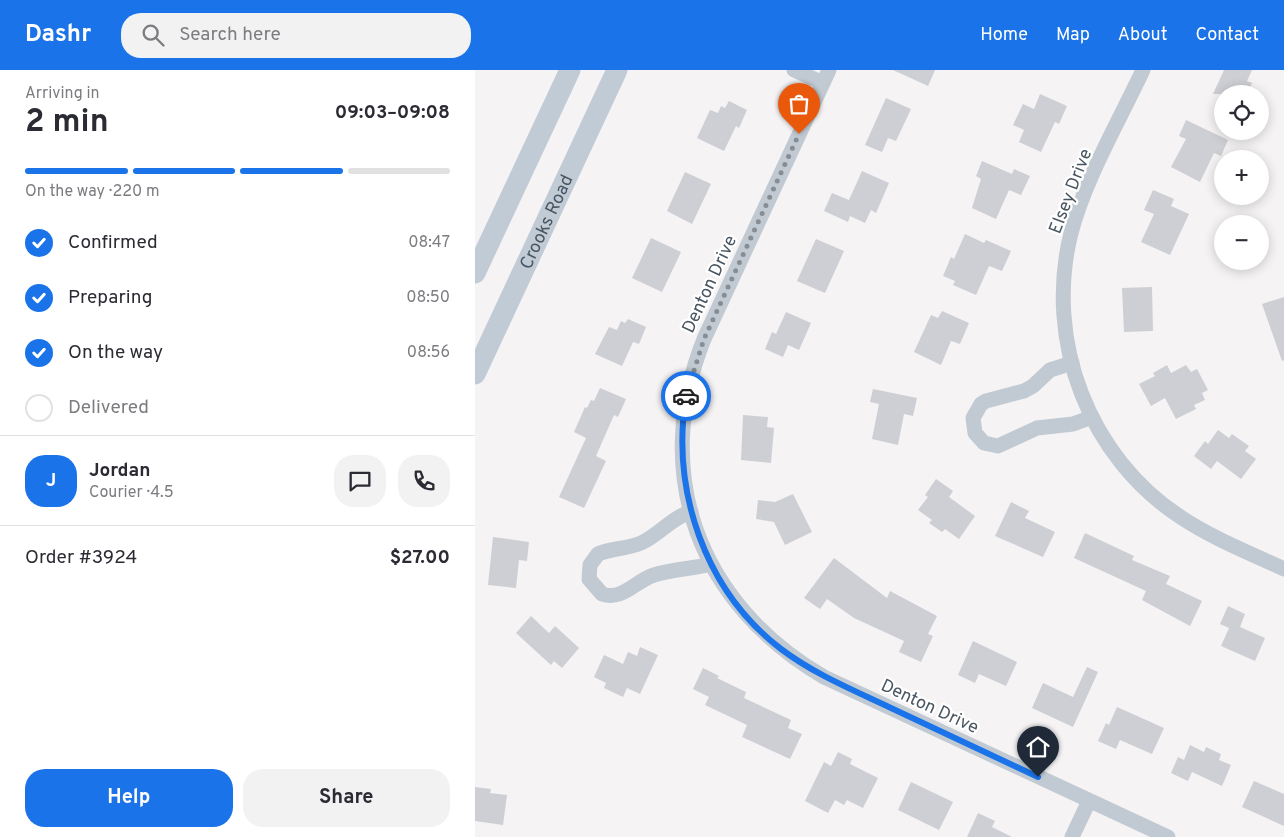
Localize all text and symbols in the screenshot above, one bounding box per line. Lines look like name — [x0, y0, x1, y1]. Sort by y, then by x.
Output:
search box — [121, 13, 471, 58]
text: Dashr — [25, 20, 91, 50]
icon: search — [139, 21, 167, 49]
text: Search here — [179, 23, 281, 47]
text: Home — [980, 24, 1028, 47]
text: Map — [1056, 24, 1090, 47]
text: About — [1118, 24, 1167, 47]
text: Contact — [1195, 24, 1259, 47]
pin — [778, 83, 820, 134]
text: Arriving in — [25, 84, 100, 104]
map controls — [1214, 85, 1269, 270]
button: locate — [1214, 85, 1269, 140]
icon: bag — [785, 90, 813, 118]
text: 09:03–09:08 — [335, 101, 450, 125]
text: 2 min — [25, 103, 109, 143]
street label: Elsey Drive — [1045, 146, 1098, 237]
button: + — [1214, 150, 1269, 205]
street label: Crooks Road — [515, 171, 580, 274]
text: On the way · 220 m — [25, 182, 160, 202]
button: − — [1214, 215, 1269, 270]
icon: check — [25, 229, 53, 257]
text: Confirmed — [68, 231, 158, 255]
street label: Denton Drive — [678, 232, 743, 337]
text: 08:47 — [408, 233, 450, 253]
icon: check — [25, 284, 53, 312]
text: Preparing — [68, 286, 152, 310]
text: 08:50 — [406, 288, 450, 308]
icon: check — [25, 339, 53, 367]
text: On the way — [68, 341, 163, 365]
text: 08:56 — [407, 343, 450, 363]
courier — [661, 371, 711, 421]
icon: car — [672, 382, 700, 410]
text: Delivered — [68, 396, 149, 420]
button: chat — [334, 455, 386, 507]
button: phone — [398, 455, 450, 507]
text: Jordan — [89, 459, 151, 483]
text: J — [46, 469, 56, 493]
text: Courier · 4.5 — [89, 483, 174, 503]
text: Order #3924 — [25, 546, 137, 570]
text: $27.00 — [390, 546, 450, 570]
street label: Denton Drive — [877, 675, 982, 740]
pin — [1017, 726, 1059, 777]
icon: home — [1024, 733, 1052, 761]
button: Help — [25, 769, 233, 827]
button: Share — [243, 769, 450, 827]

